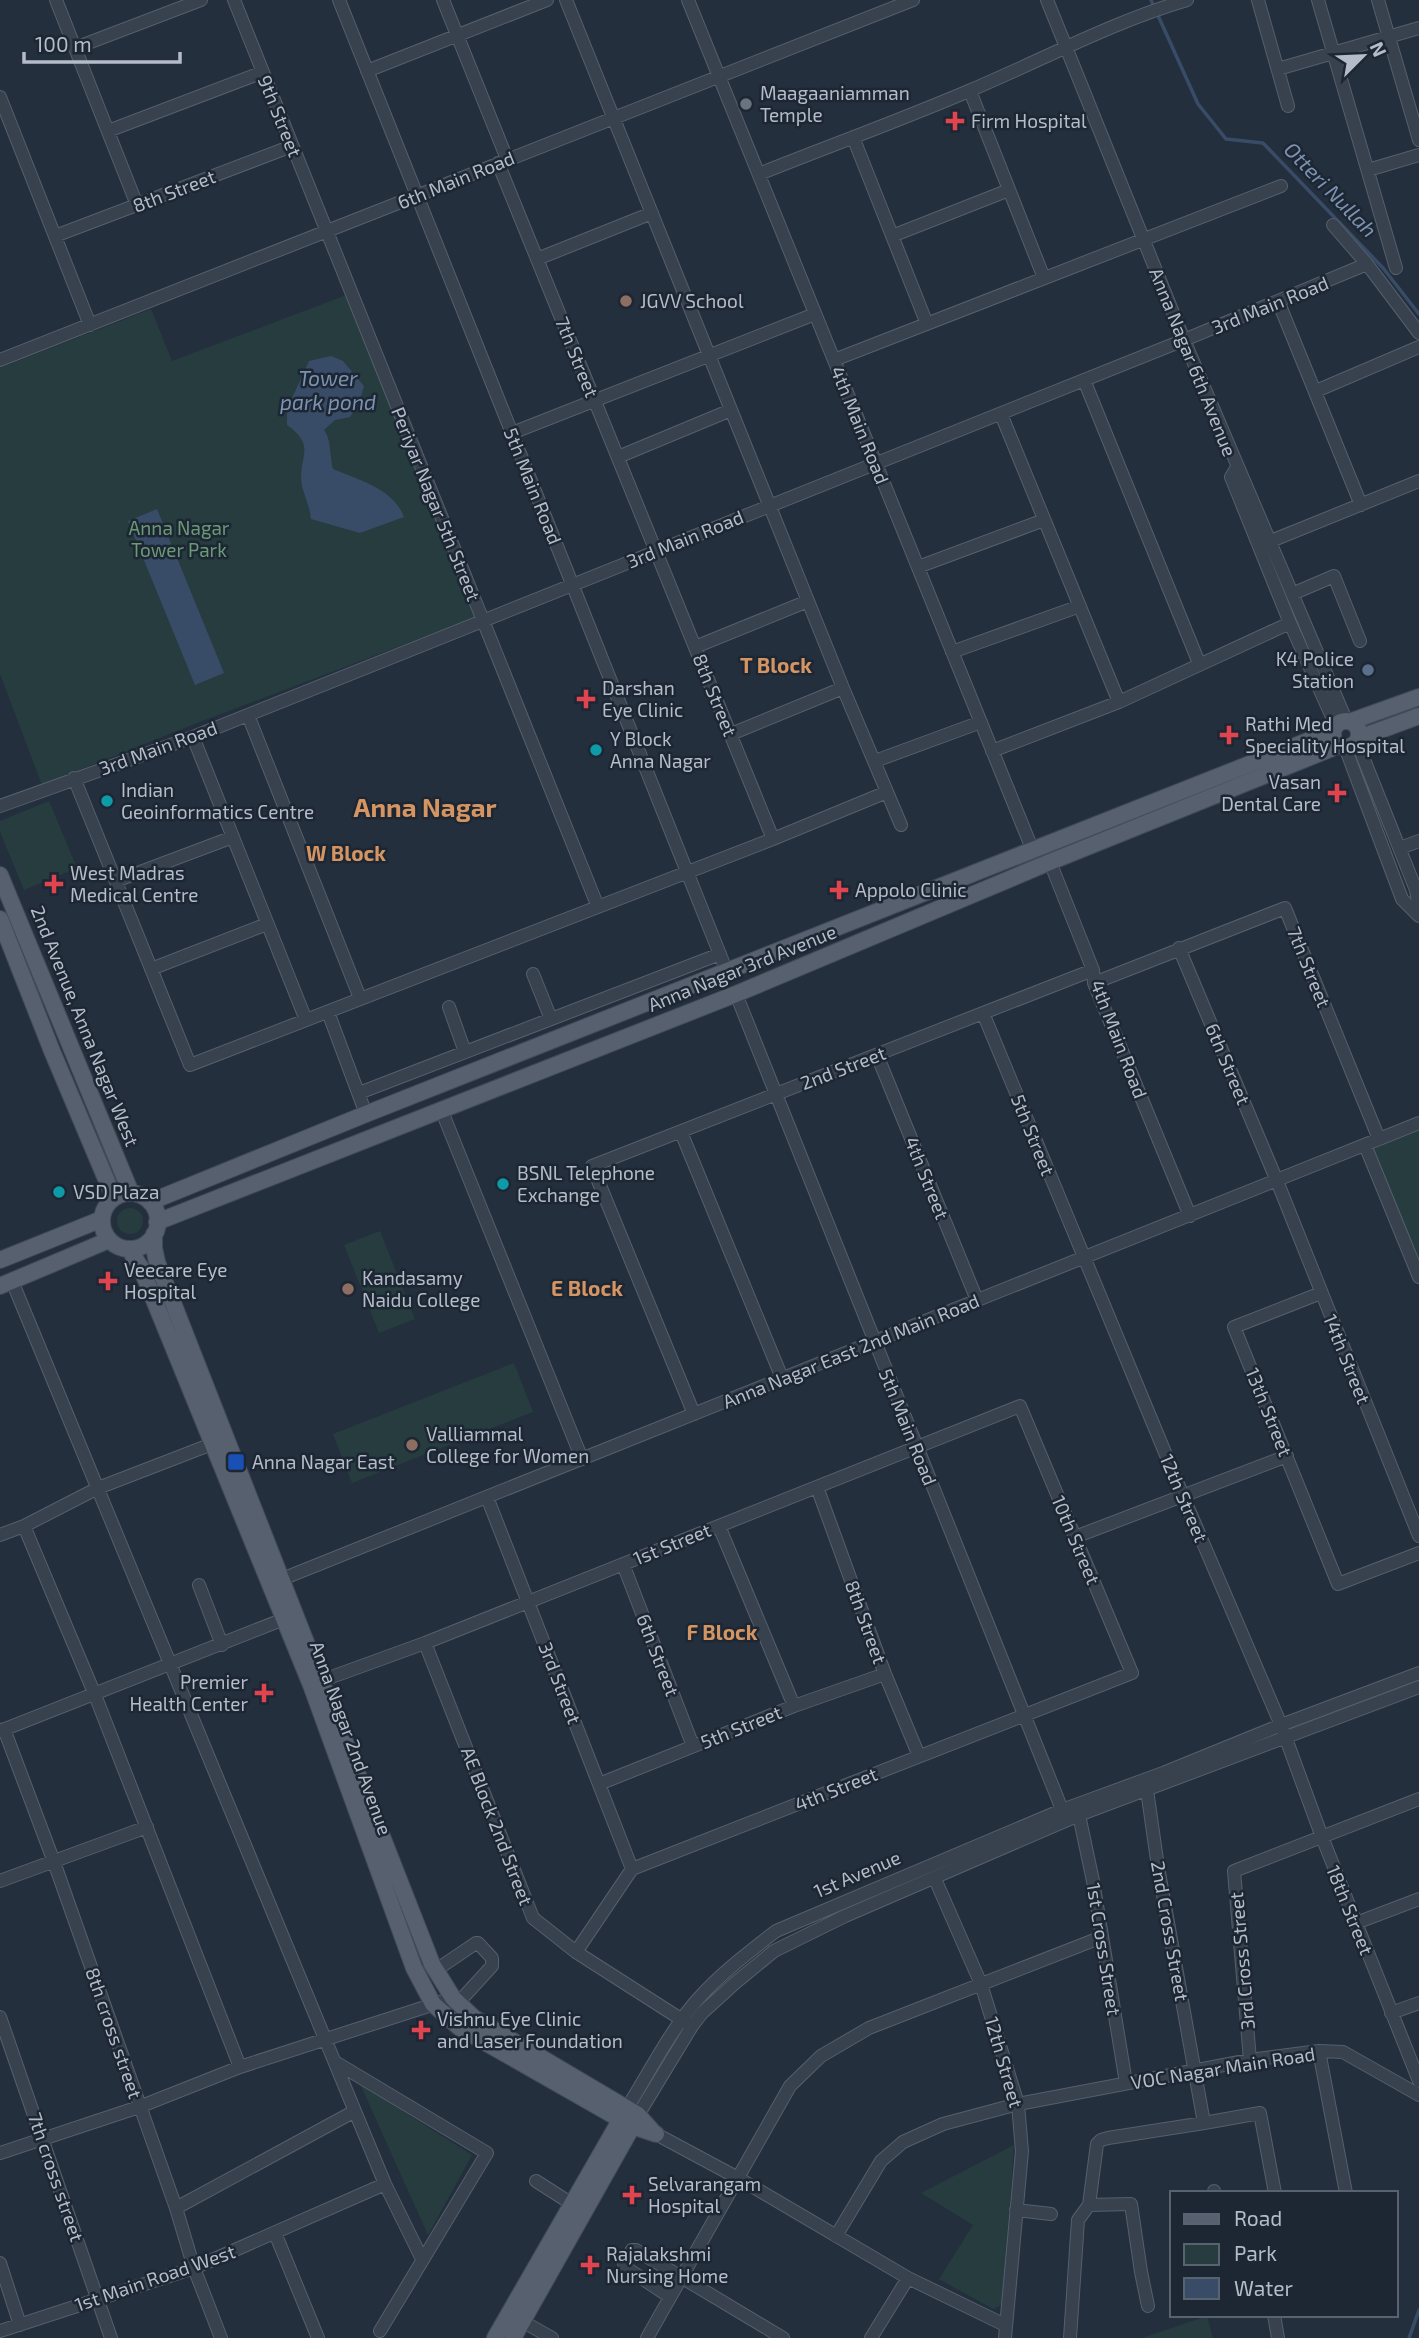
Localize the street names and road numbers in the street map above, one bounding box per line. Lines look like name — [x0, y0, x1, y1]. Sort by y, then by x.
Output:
street label: 9th Street — [254, 72, 307, 160]
street label: 6th Main Road — [394, 146, 518, 213]
street label: 8th Street — [129, 164, 218, 217]
street label: Anna Nagar 6th Avenue — [1145, 264, 1242, 459]
street label: 3rd Main Road — [1208, 271, 1332, 338]
street label: 7th Street — [551, 313, 604, 401]
street label: 4th Main Road — [826, 363, 895, 487]
street label: Periyar Nagar 5th Street — [387, 403, 486, 604]
street label: 5th Main Road — [500, 424, 567, 547]
street label: 3rd Main Road — [623, 505, 747, 572]
street label: 8th Street — [689, 650, 742, 739]
street label: 3rd Main Road — [96, 716, 220, 780]
street label: 2nd Avenue, Anna Nagar West — [27, 902, 144, 1149]
street label: Anna Nagar 3rd Avenue — [644, 919, 839, 1016]
street label: 7th Street — [1283, 923, 1336, 1011]
street label: 4th Main Road — [1086, 976, 1153, 1101]
street label: 6th Street — [1201, 1020, 1256, 1108]
street label: 2nd Street — [797, 1041, 889, 1094]
street label: 5th Street — [1007, 1091, 1060, 1179]
street label: 4th Street — [901, 1133, 954, 1222]
street label: Anna Nagar East 2nd Main Road — [719, 1288, 982, 1413]
street label: 14th Street — [1319, 1311, 1376, 1407]
street label: 13th Street — [1241, 1364, 1298, 1459]
street label: 5th Main Road — [875, 1365, 942, 1488]
street label: 12th Street — [1156, 1450, 1213, 1545]
street label: 10th Street — [1047, 1492, 1105, 1588]
street label: 1st Street — [630, 1518, 714, 1569]
street label: 8th Street — [841, 1577, 892, 1667]
street label: 6th Street — [632, 1610, 685, 1699]
street label: Anna Nagar 2nd Avenue — [306, 1638, 397, 1838]
street label: 3rd Street — [534, 1639, 587, 1727]
street label: 5th Street — [697, 1700, 785, 1753]
street label: AE Block 2nd Street — [457, 1743, 538, 1908]
street label: 4th Street — [791, 1762, 880, 1815]
street label: 1st Avenue — [810, 1845, 904, 1902]
street label: 2nd Cross Street — [1147, 1859, 1194, 2003]
street label: 18th Street — [1322, 1862, 1379, 1958]
street label: 1st Cross Street — [1083, 1881, 1126, 2017]
street label: 3rd Cross Street — [1224, 1891, 1259, 2031]
street label: 8th cross street — [81, 1964, 148, 2101]
street label: 12th Street — [981, 2014, 1028, 2110]
street label: VOC Nagar Main Road — [1129, 2042, 1317, 2093]
street label: 7th cross street — [24, 2109, 89, 2244]
street label: 1st Main Road West — [72, 2239, 238, 2316]

